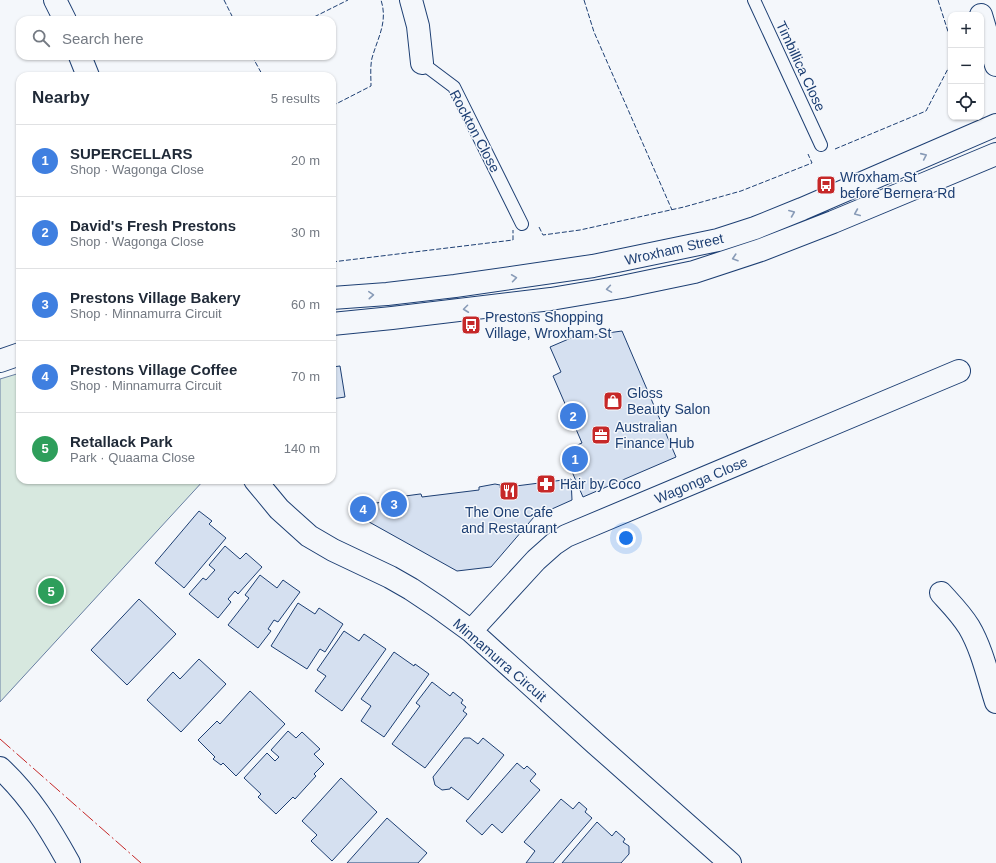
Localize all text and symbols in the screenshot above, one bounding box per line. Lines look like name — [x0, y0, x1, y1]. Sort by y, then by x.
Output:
map controls — [948, 12, 984, 120]
button: + — [948, 12, 984, 48]
search box — [16, 16, 336, 60]
street label: Timbillica Close — [773, 18, 829, 114]
icon: search — [30, 27, 52, 49]
text: Search here — [62, 30, 144, 47]
button: − — [948, 48, 984, 84]
button: locate — [948, 84, 984, 120]
street label: Rockton Close — [447, 87, 504, 175]
text: Nearby — [32, 88, 90, 107]
text: 5 results — [271, 91, 320, 106]
text: SUPERCELLARS — [70, 145, 193, 162]
text: 1 — [41, 153, 49, 168]
text: 20 m — [291, 153, 320, 168]
one-way arrow — [920, 153, 927, 161]
text: Shop · Wagonga Close — [70, 162, 204, 177]
place label: Wroxham St before Bernera Rd — [840, 169, 955, 201]
bus stop icon: Wroxham St before Bernera Rd — [815, 174, 837, 196]
one-way arrow — [853, 208, 860, 216]
one-way arrow — [788, 210, 795, 218]
text: David's Fresh Prestons — [70, 217, 236, 234]
text: 2 — [41, 225, 49, 240]
text: 30 m — [291, 225, 320, 240]
street label: Wroxham Street — [623, 230, 725, 268]
text: Shop · Wagonga Close — [70, 234, 204, 249]
one-way arrow — [732, 254, 739, 262]
one-way arrow — [511, 274, 517, 283]
one-way arrow — [606, 284, 612, 293]
text: Prestons Village Bakery — [70, 289, 241, 306]
one-way arrow — [368, 291, 374, 300]
text: 3 — [41, 297, 49, 312]
text: 60 m — [291, 297, 320, 312]
one-way arrow — [463, 305, 470, 314]
text: Shop · Minnamurra Circuit — [70, 306, 222, 321]
place label: Prestons Shopping Village, Wroxham St — [485, 309, 611, 341]
bus stop icon: Prestons Shopping Village, Wroxham St — [460, 314, 482, 336]
text: Prestons Village Coffee — [70, 361, 237, 378]
text: 4 — [41, 369, 49, 384]
text: 70 m — [291, 369, 320, 384]
text: Shop · Minnamurra Circuit — [70, 378, 222, 393]
place label: Gloss Beauty Salon — [627, 385, 710, 417]
shop icon: Gloss Beauty Salon — [602, 390, 624, 412]
pin: 2 — [560, 401, 586, 431]
place label: Australian Finance Hub — [615, 419, 695, 451]
office icon: Australian Finance Hub — [590, 424, 612, 446]
text: Retallack Park — [70, 433, 173, 450]
text: 5 — [41, 441, 49, 456]
text: 140 m — [284, 441, 320, 456]
pin: 1 — [562, 444, 588, 474]
text: Park · Quaama Close — [70, 450, 195, 465]
street label: Wagonga Close — [652, 453, 750, 507]
pharmacy icon: Hair by Coco — [535, 473, 557, 495]
place label: Hair by Coco — [560, 476, 641, 492]
restaurant icon: The One Cafe and Restaurant — [498, 480, 520, 502]
pin: 3 — [381, 489, 407, 519]
pin: 4 — [350, 494, 376, 524]
place label: The One Cafe and Restaurant — [461, 504, 557, 536]
your location — [616, 528, 636, 548]
pin: 5 — [38, 576, 64, 606]
street label: Minnamurra Circuit — [450, 615, 550, 705]

